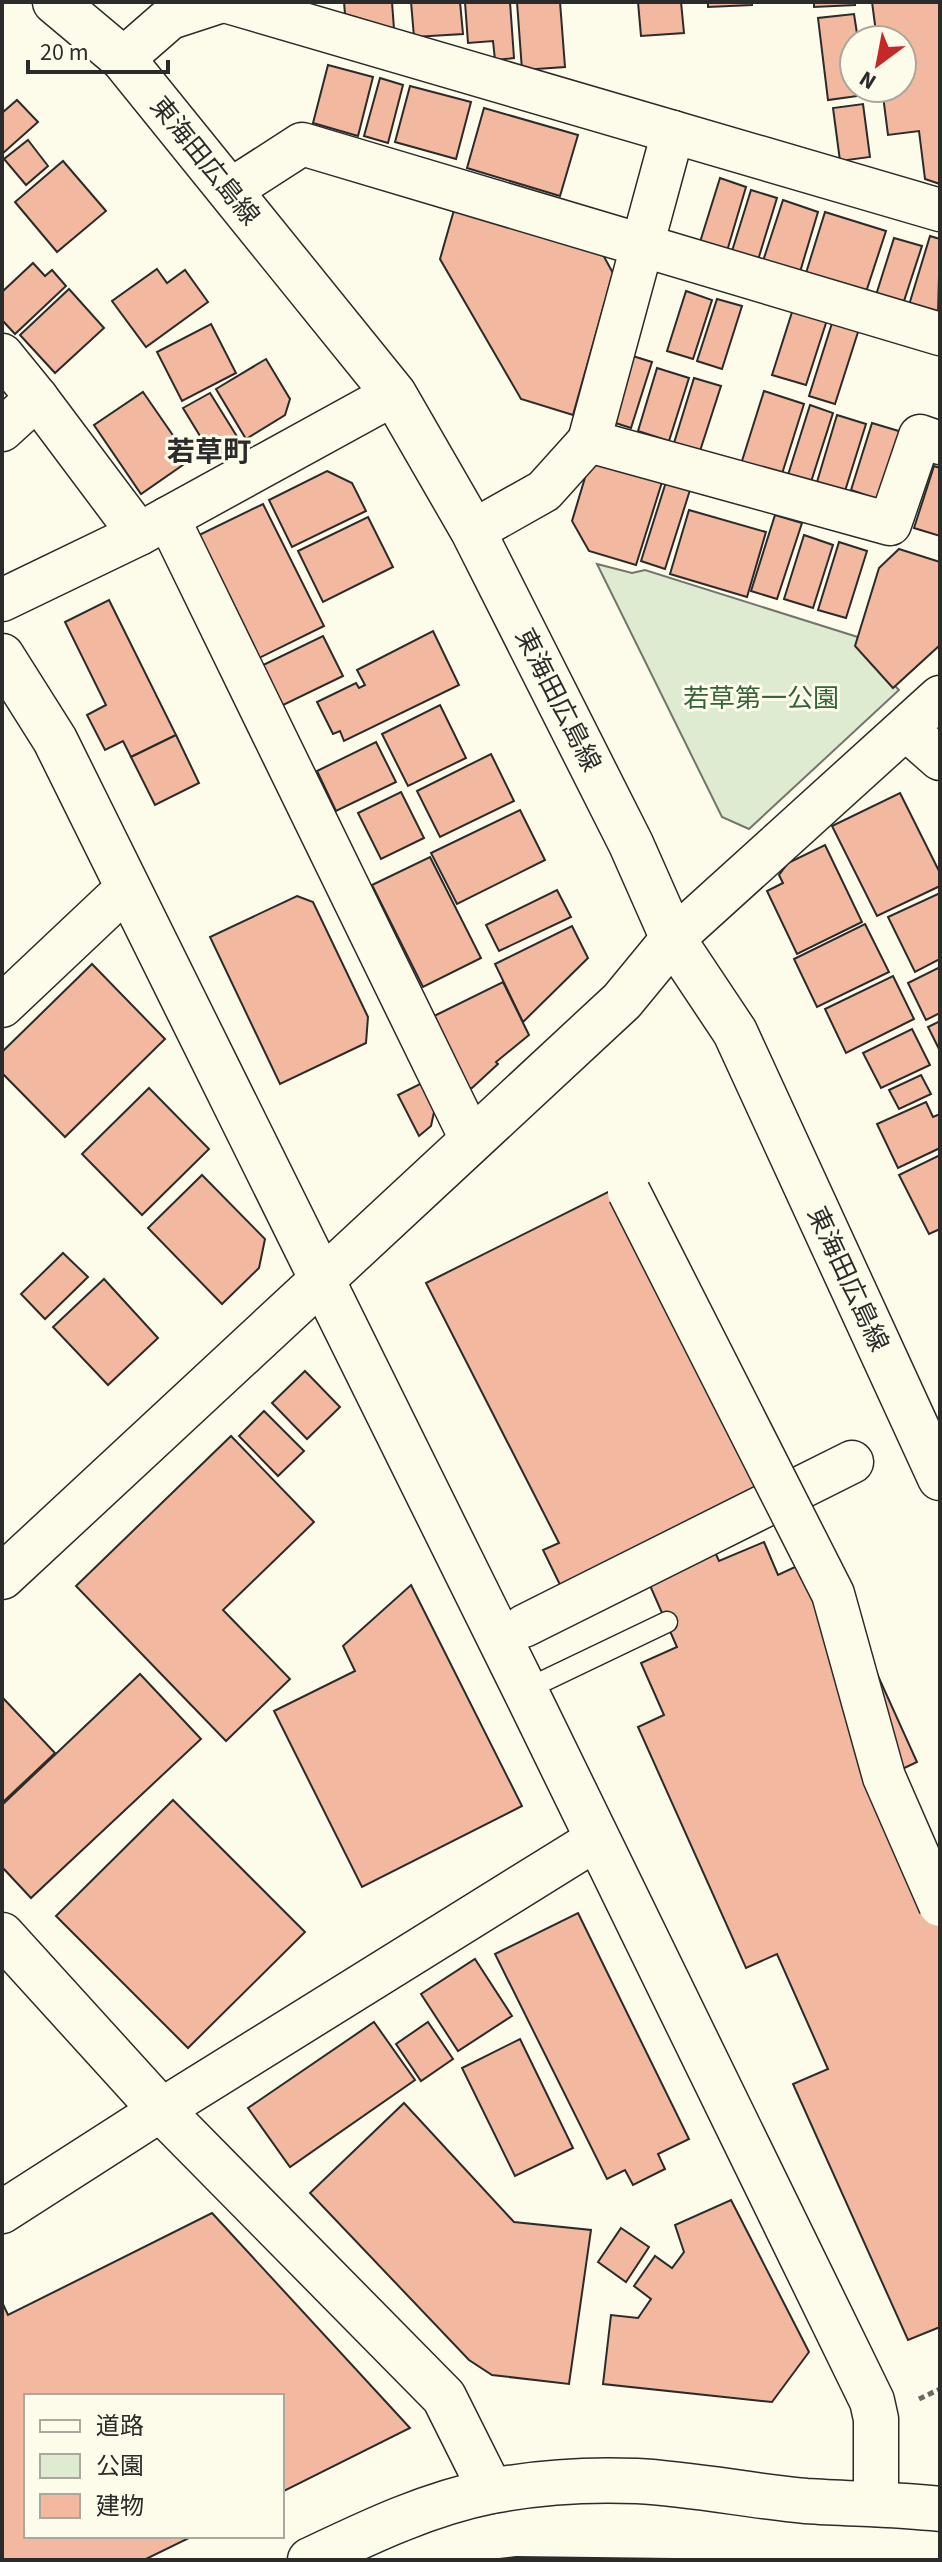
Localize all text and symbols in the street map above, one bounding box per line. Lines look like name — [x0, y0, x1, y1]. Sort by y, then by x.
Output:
scale bar — [28, 24, 168, 74]
north arrow — [838, 24, 918, 104]
text: 20 m — [40, 35, 89, 70]
text: N — [853, 63, 883, 98]
street label: 東海田広島線 — [142, 89, 268, 233]
district label: 若草町 — [167, 432, 251, 472]
street label: 東海田広島線 — [506, 622, 610, 778]
park label: 若草第一公園 — [683, 680, 839, 717]
street label: 東海田広島線 — [798, 1200, 898, 1358]
legend — [24, 2394, 284, 2538]
text: 道路 — [96, 2409, 144, 2444]
text: 公園 — [96, 2449, 144, 2484]
text: 建物 — [96, 2489, 144, 2524]

